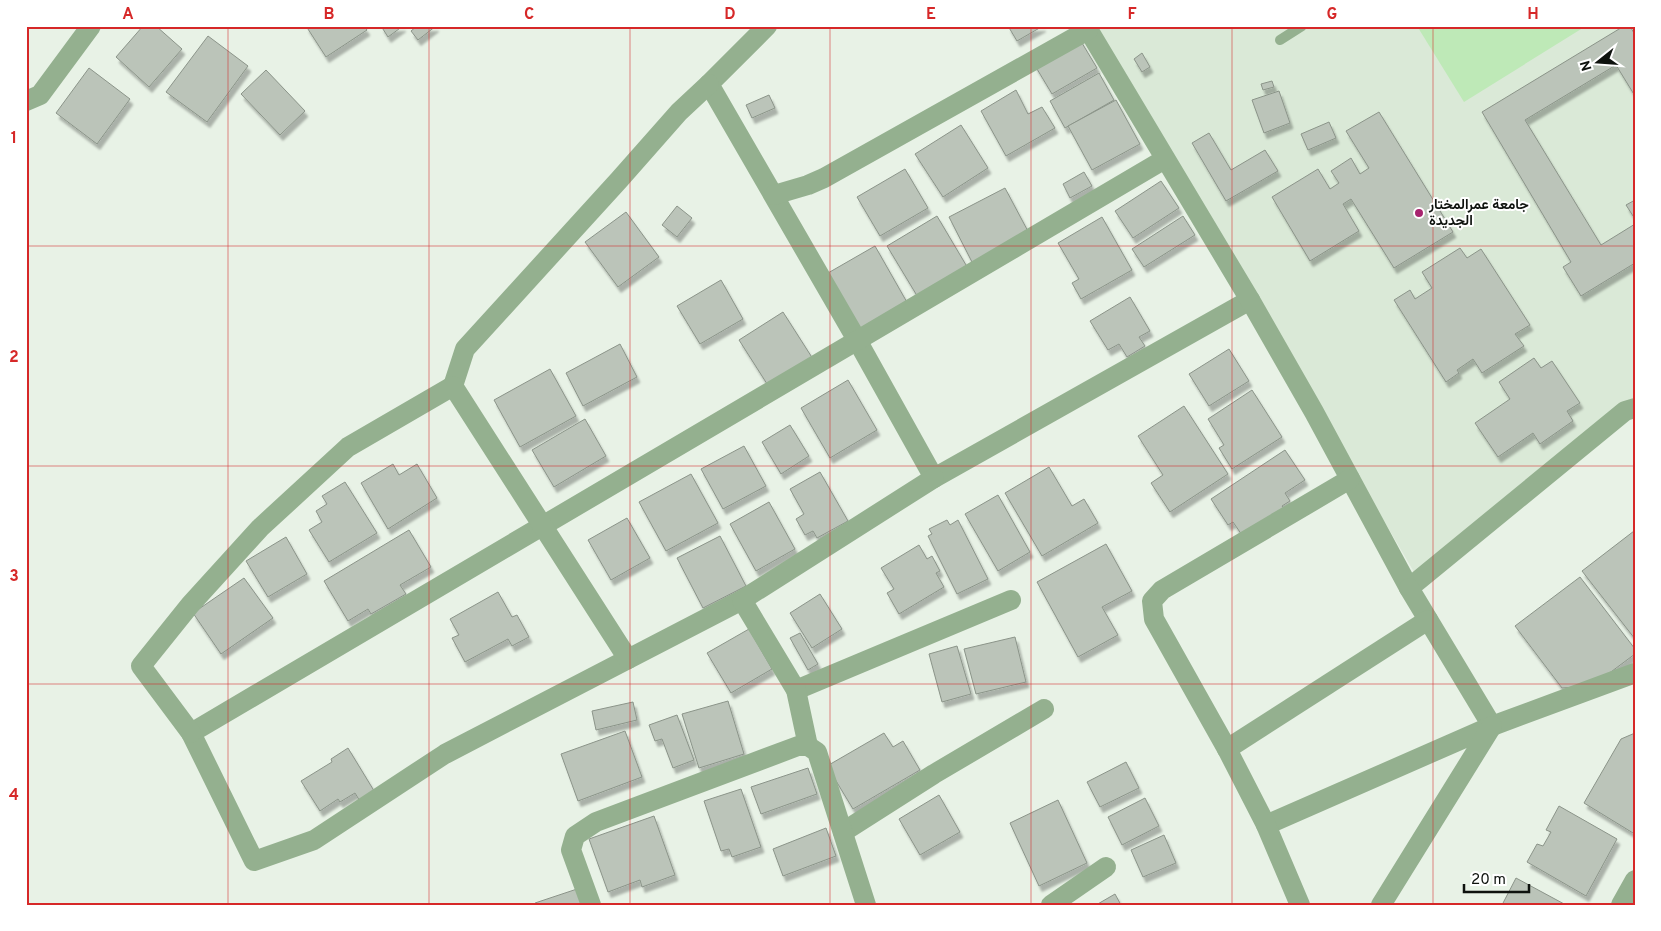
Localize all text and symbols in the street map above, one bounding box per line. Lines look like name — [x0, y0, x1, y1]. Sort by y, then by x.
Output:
text: A — [122, 5, 134, 25]
text: B — [323, 5, 335, 25]
text: C — [524, 5, 534, 25]
text: D — [724, 5, 736, 25]
text: E — [926, 5, 936, 25]
text: F — [1127, 5, 1137, 25]
text: G — [1327, 5, 1337, 25]
text: H — [1527, 5, 1539, 25]
north arrow — [1574, 38, 1624, 88]
text: N — [1577, 58, 1597, 73]
text: 1 — [11, 129, 17, 149]
place label: جامعة عمرالمختار الجديدة — [1428, 197, 1529, 230]
marker: جامعة عمرالمختار الجديدة — [1413, 207, 1425, 219]
text: 2 — [9, 348, 19, 368]
text: 3 — [9, 567, 19, 587]
text: 4 — [9, 786, 19, 806]
scale bar — [1464, 861, 1528, 893]
text: 20 m — [1471, 871, 1506, 890]

